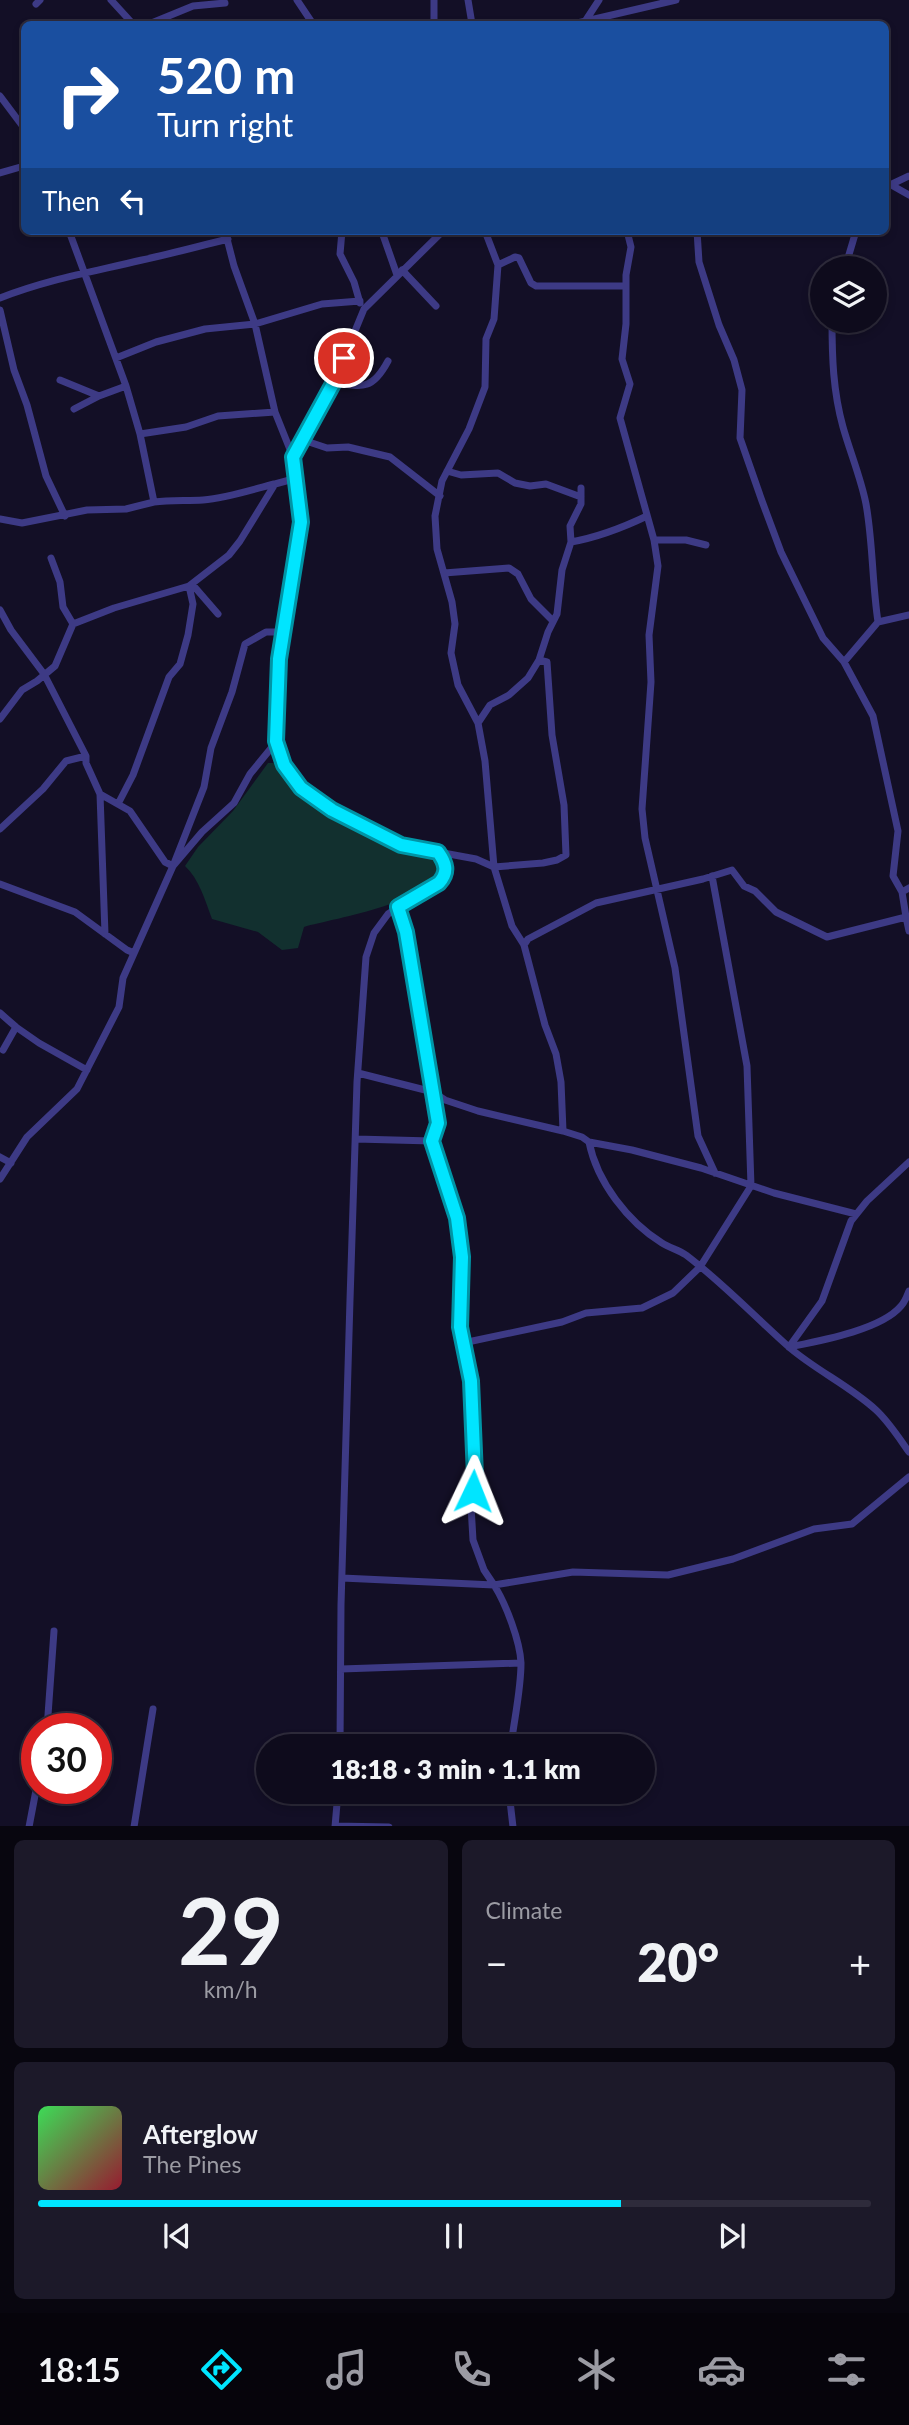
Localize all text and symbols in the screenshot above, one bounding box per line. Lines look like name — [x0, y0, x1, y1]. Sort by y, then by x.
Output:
text: 520 m — [157, 46, 295, 104]
icon: right — [42, 49, 133, 140]
text: Turn right — [157, 105, 293, 144]
icon: left — [114, 182, 152, 220]
text: Then — [42, 185, 100, 217]
map controls — [810, 256, 887, 333]
button: layers — [810, 256, 887, 333]
pin — [314, 328, 374, 388]
icon: arrive — [325, 339, 363, 377]
position arrow — [436, 1454, 510, 1528]
speed limit sign: 30 — [21, 1713, 112, 1804]
text: 18:18 · 3 min · 1.1 km — [330, 1753, 581, 1785]
text: 29 — [178, 1875, 284, 1984]
text: Climate — [486, 1896, 562, 1924]
text: 20° — [637, 1931, 719, 1993]
text: − — [486, 1940, 508, 1986]
text: + — [849, 1940, 871, 1986]
text: km/h — [204, 1975, 258, 2003]
text: Afterglow — [143, 2118, 258, 2150]
text: The Pines — [143, 2150, 241, 2178]
icon: previous — [158, 2217, 196, 2255]
icon: pause — [435, 2217, 473, 2255]
icon: next — [713, 2217, 751, 2255]
icon: directions — [197, 2345, 246, 2394]
icon: music — [322, 2345, 371, 2394]
icon: phone — [447, 2345, 496, 2394]
icon: climate — [572, 2345, 621, 2394]
icon: car — [697, 2345, 746, 2394]
icon: filters — [822, 2345, 871, 2394]
text: 18:15 — [38, 2350, 121, 2389]

